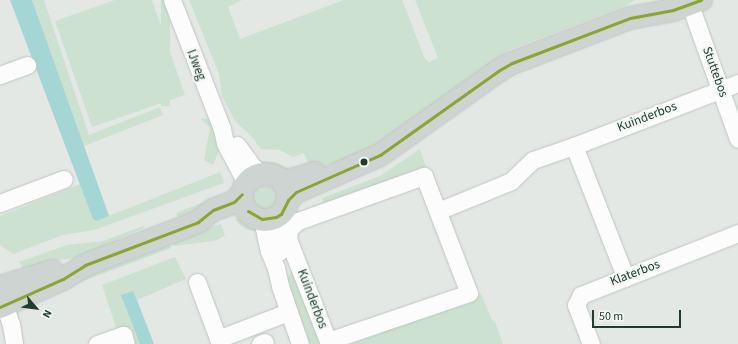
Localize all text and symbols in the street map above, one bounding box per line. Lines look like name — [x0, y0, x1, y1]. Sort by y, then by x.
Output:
street label: Stuttebos — [699, 45, 731, 99]
street label: IJweg — [183, 47, 209, 83]
street label: Kuinderbos — [615, 99, 679, 135]
unlabelled marker — [359, 157, 369, 167]
street label: Klaterbos — [608, 256, 662, 290]
street label: Kuinderbos — [294, 267, 330, 331]
north arrow — [16, 288, 56, 328]
scale bar — [594, 302, 683, 328]
text: N — [39, 307, 55, 321]
text: 50 m — [599, 308, 623, 325]

